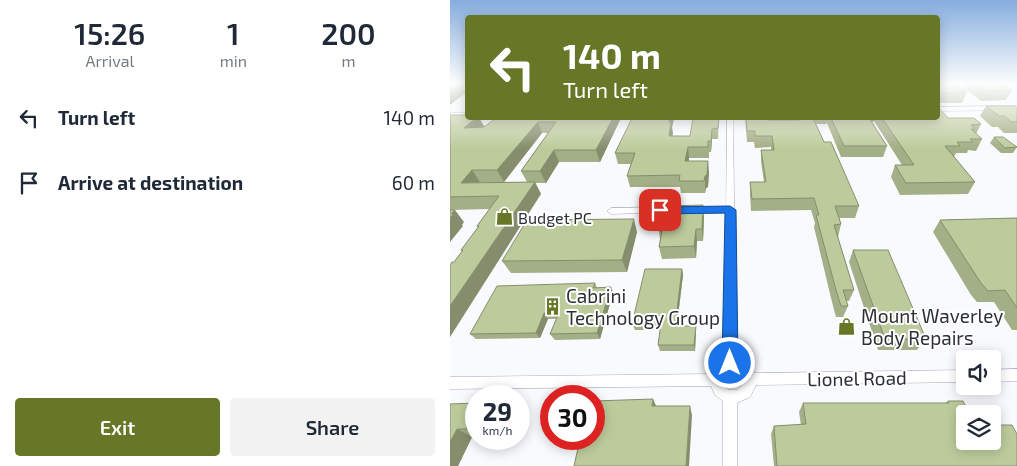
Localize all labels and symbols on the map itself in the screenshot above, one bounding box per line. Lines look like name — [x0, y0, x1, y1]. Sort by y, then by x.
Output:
pin — [639, 189, 681, 231]
shop icon: Budget PC — [494, 207, 514, 227]
place label: Budget PC — [518, 208, 592, 227]
place label: Cabrini Technology Group — [566, 284, 720, 329]
building icon: Cabrini Technology Group — [542, 296, 562, 316]
place label: Mount Waverley Body Repairs — [861, 304, 1003, 349]
shop icon: Mount Waverley Body Repairs — [837, 316, 857, 336]
position arrow — [703, 336, 755, 388]
street label: Lionel Road — [807, 366, 907, 390]
speed limit sign: 30 — [540, 385, 605, 450]

